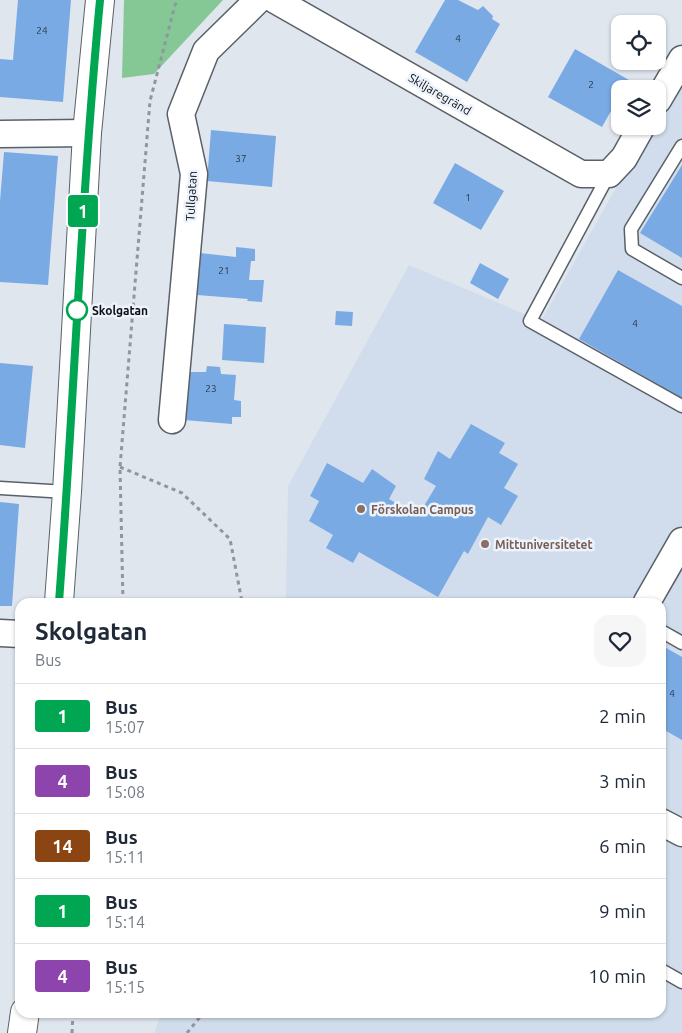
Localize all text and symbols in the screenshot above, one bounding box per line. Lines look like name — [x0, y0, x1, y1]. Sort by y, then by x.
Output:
map controls — [611, 15, 666, 135]
button: locate — [611, 15, 666, 70]
house number: 24 — [36, 25, 48, 36]
house number: 4 — [455, 33, 461, 44]
street label: Skiljaregränd — [406, 71, 474, 117]
house number: 2 — [588, 79, 594, 90]
button: layers — [611, 80, 666, 135]
house number: 37 — [235, 153, 247, 164]
street label: Tullgatan — [183, 171, 199, 221]
house number: 1 — [465, 192, 471, 203]
line badge: 1 — [67, 195, 99, 227]
text: 1 — [78, 201, 88, 221]
house number: 21 — [218, 265, 230, 276]
marker: Skolgatan — [66, 299, 88, 321]
place label: Skolgatan — [92, 304, 148, 317]
house number: 4 — [632, 318, 638, 329]
house number: 23 — [205, 383, 217, 394]
marker: Förskolan Campus — [355, 503, 367, 515]
place label: Förskolan Campus — [371, 503, 474, 516]
marker: Mittuniversitetet — [479, 538, 491, 550]
place label: Mittuniversitetet — [495, 538, 593, 551]
button: heart — [594, 615, 646, 667]
text: Skolgatan — [35, 618, 147, 645]
text: Bus — [35, 651, 61, 669]
house number: 4 — [669, 688, 675, 699]
text: Bus — [105, 696, 138, 718]
text: 2 min — [599, 705, 646, 727]
text: 1 — [57, 706, 68, 726]
text: 15:07 — [105, 718, 145, 736]
text: Bus — [105, 761, 138, 783]
text: 3 min — [599, 770, 646, 792]
text: 4 — [57, 771, 68, 791]
text: 15:08 — [105, 783, 145, 801]
text: Bus — [105, 826, 138, 848]
text: 6 min — [599, 835, 646, 857]
text: 14 — [52, 836, 73, 856]
text: 15:11 — [105, 848, 145, 866]
text: Bus — [105, 891, 138, 913]
text: 9 min — [599, 900, 646, 922]
text: 1 — [57, 901, 68, 921]
text: 15:14 — [105, 913, 145, 931]
text: Bus — [105, 956, 138, 978]
text: 10 min — [588, 965, 646, 987]
text: 4 — [57, 966, 68, 986]
text: 15:15 — [105, 978, 145, 996]

